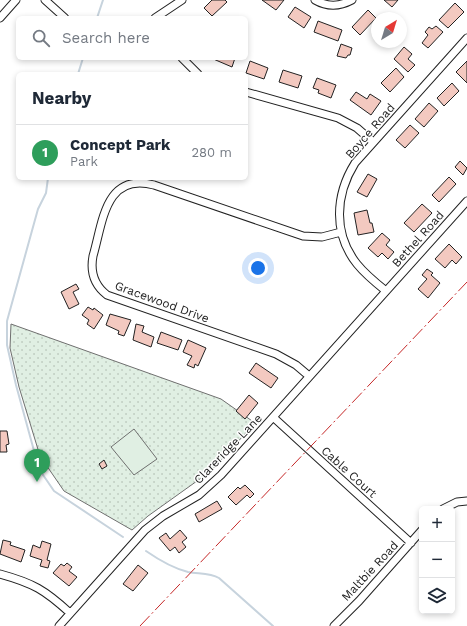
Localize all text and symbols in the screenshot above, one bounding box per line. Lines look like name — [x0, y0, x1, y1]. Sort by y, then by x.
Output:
north arrow — [371, 12, 407, 48]
search box — [16, 16, 248, 60]
icon: search — [30, 27, 52, 49]
text: Search here — [62, 29, 150, 47]
text: Nearby — [32, 88, 91, 108]
street label: Boyce Road — [342, 101, 398, 161]
text: Concept Park — [70, 136, 170, 154]
text: 1 — [42, 145, 48, 160]
text: 280 m — [192, 145, 232, 160]
text: Park — [70, 154, 98, 169]
street label: Bethel Road — [389, 208, 447, 270]
your location — [248, 258, 268, 278]
street label: Gracewood Drive — [113, 278, 211, 326]
street label: Clareridge Lane — [191, 411, 265, 487]
street label: Cable Court — [318, 443, 380, 501]
pin: 1 — [24, 449, 50, 482]
map controls — [419, 506, 455, 614]
button: + — [419, 506, 455, 542]
street label: Maltbie Road — [339, 538, 401, 604]
button: − — [419, 542, 455, 578]
button: layers — [419, 578, 455, 614]

